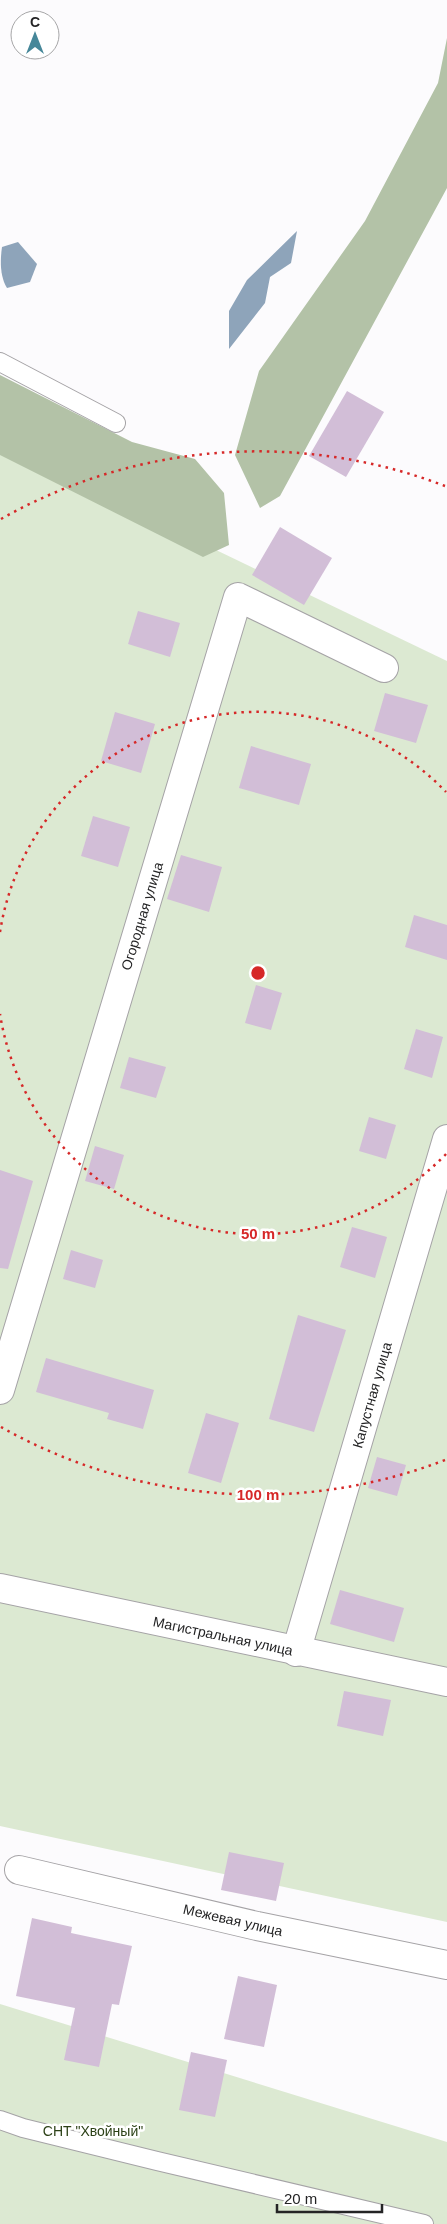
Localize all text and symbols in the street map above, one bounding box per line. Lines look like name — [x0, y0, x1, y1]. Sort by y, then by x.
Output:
north arrow — [10, 10, 60, 60]
text: С — [30, 14, 40, 30]
street label: Огородная улица — [118, 860, 166, 972]
centre of rings — [249, 964, 267, 982]
text: 50 m — [241, 1225, 275, 1242]
street label: Капустная улица — [349, 1340, 395, 1450]
text: 100 m — [237, 1486, 279, 1503]
street label: Магистральная улица — [152, 1613, 295, 1659]
street label: Межевая улица — [182, 1901, 285, 1939]
park label: СНТ "Хвойный" — [43, 2123, 143, 2139]
scale bar — [277, 2182, 382, 2214]
text: 20 m — [284, 2190, 317, 2207]

